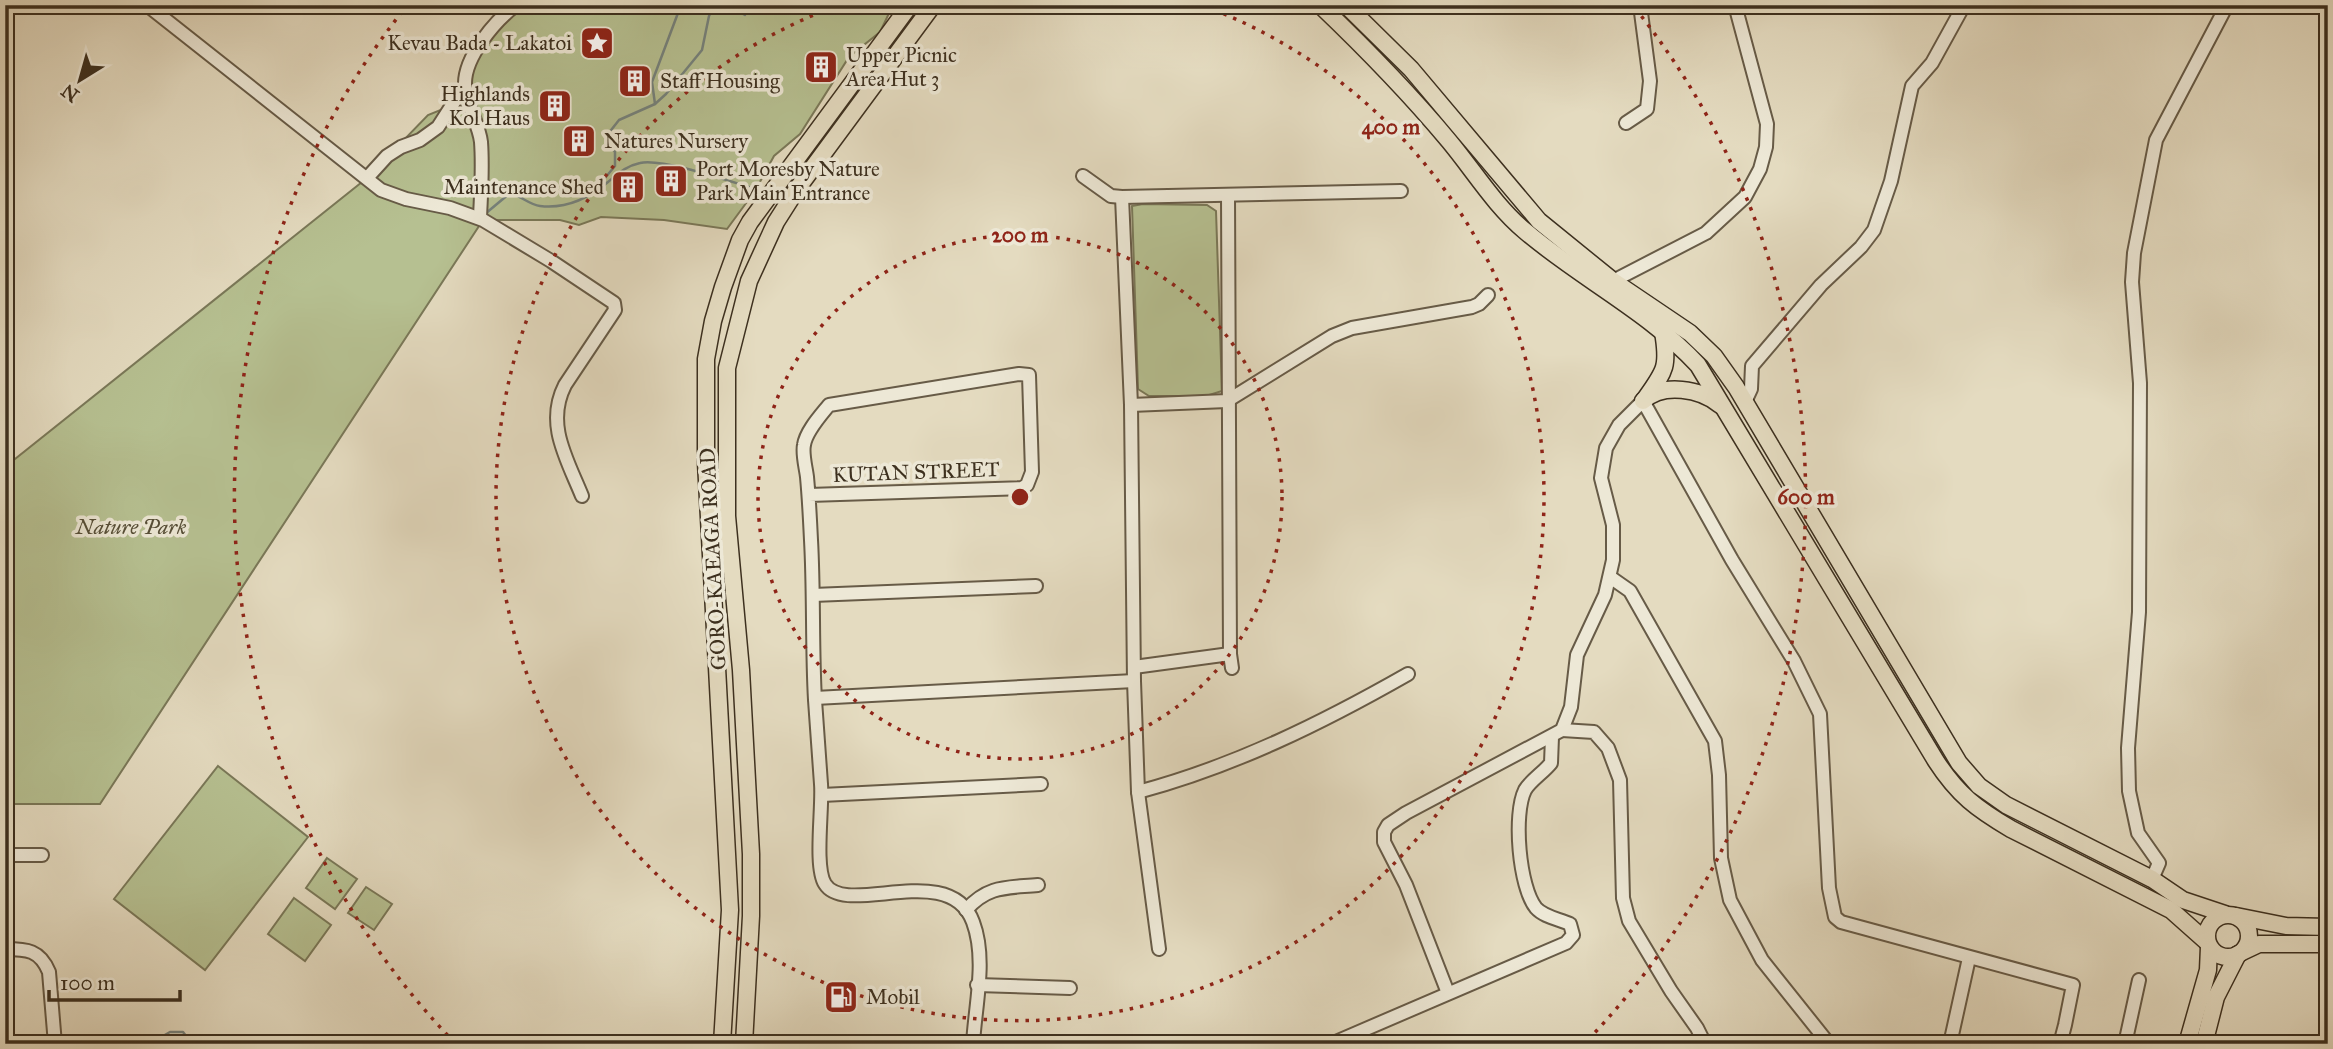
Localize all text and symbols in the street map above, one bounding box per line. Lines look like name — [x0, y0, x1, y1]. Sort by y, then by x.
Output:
place icon: Kevau Bada - Lakatoi — [578, 24, 616, 62]
place label: Kevau Bada - Lakatoi — [387, 30, 572, 56]
place label: Upper Picnic Area Hut 3 — [845, 42, 957, 92]
north arrow — [46, 46, 116, 116]
building icon: Upper Picnic Area Hut 3 — [802, 48, 840, 86]
building icon: Staff Housing — [616, 62, 654, 100]
place label: Staff Housing — [660, 68, 780, 94]
text: N — [57, 79, 83, 107]
place label: Highlands Kol Haus — [440, 81, 530, 131]
building icon: Highlands Kol Haus — [536, 87, 574, 125]
text: 400 m — [1362, 114, 1421, 140]
building icon: Natures Nursery — [560, 122, 598, 160]
place label: Natures Nursery — [604, 128, 749, 154]
place label: Port Moresby Nature Park Main Entrance — [696, 156, 880, 206]
building icon: Port Moresby Nature Park Main Entrance — [652, 162, 690, 200]
building icon: Maintenance Shed — [609, 168, 647, 206]
place label: Maintenance Shed — [444, 174, 604, 200]
text: 200 m — [992, 222, 1049, 248]
street label: GORO-KAEAGA ROAD — [694, 447, 732, 671]
street label: KUTAN STREET — [832, 456, 1000, 488]
text: 600 m — [1777, 484, 1835, 510]
centre of rings — [1008, 485, 1032, 509]
park label: Nature Park — [75, 514, 187, 540]
scale bar — [49, 958, 180, 1002]
text: 100 m — [60, 970, 115, 996]
fuel station icon: Mobil — [822, 978, 860, 1016]
place label: Mobil — [866, 984, 920, 1010]

